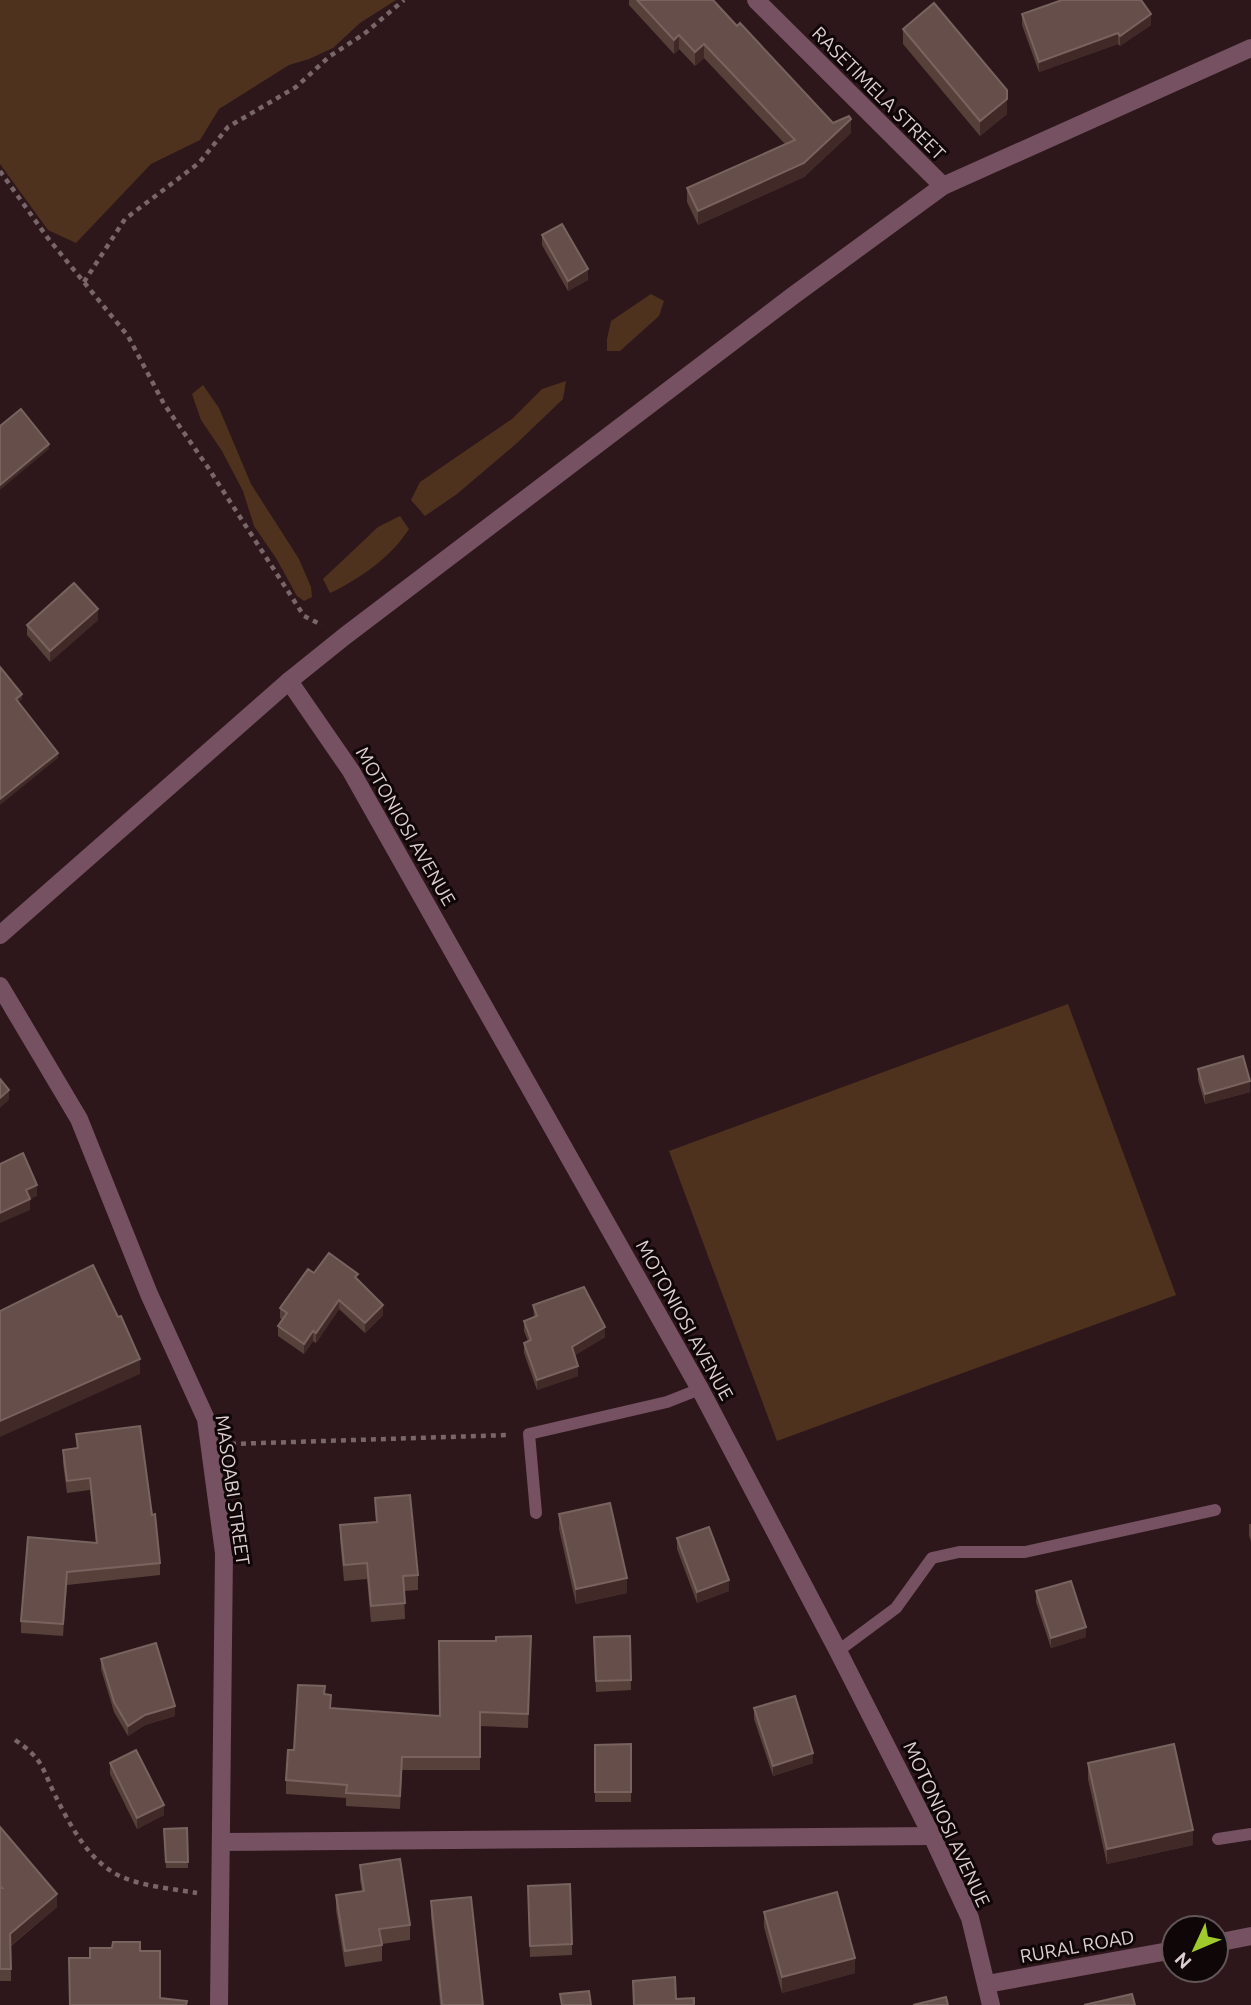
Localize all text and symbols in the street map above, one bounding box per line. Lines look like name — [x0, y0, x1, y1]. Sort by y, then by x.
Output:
street label: RASETIMELA STREET — [808, 22, 951, 165]
street label: MOTONIOSI AVENUE — [352, 743, 460, 909]
street label: MOTONIOSI AVENUE — [632, 1236, 738, 1404]
street label: MASOABI STREET — [212, 1413, 254, 1567]
street label: MOTONIOSI AVENUE — [899, 1738, 995, 1910]
north arrow — [1160, 1914, 1230, 1984]
street label: RURAL ROAD — [1018, 1925, 1136, 1967]
text: N — [1170, 1948, 1196, 1974]

